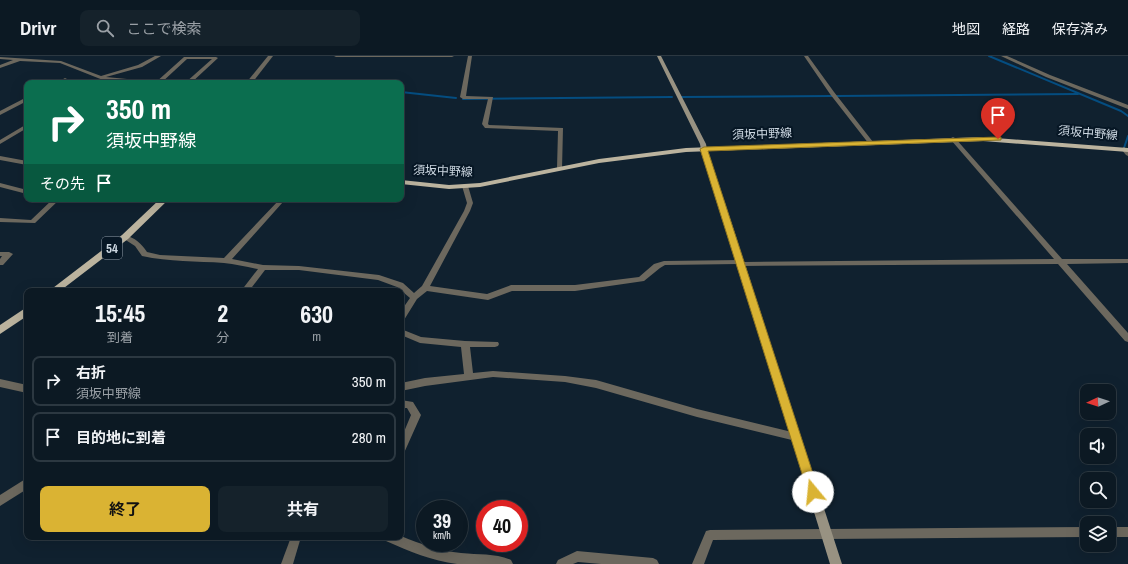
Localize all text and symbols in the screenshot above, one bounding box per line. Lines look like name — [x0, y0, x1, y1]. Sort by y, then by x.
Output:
search box — [80, 10, 360, 46]
text: Drivr — [20, 15, 56, 41]
icon: search — [94, 17, 116, 39]
text: ここで検索 — [126, 18, 201, 39]
text: 地図 — [952, 20, 980, 38]
text: 経路 — [1002, 20, 1030, 38]
text: 保存済み — [1052, 20, 1108, 38]
text: 350 m — [106, 90, 171, 128]
icon: right — [40, 96, 92, 148]
pin — [981, 98, 1015, 139]
icon: arrive — [987, 104, 1009, 126]
street label: 須坂中野線 — [1057, 122, 1119, 144]
street label: 須坂中野線 — [732, 125, 792, 143]
text: 須坂中野線 — [106, 128, 196, 153]
street label: 須坂中野線 — [413, 162, 473, 180]
icon: arrive — [93, 172, 115, 194]
text: その先 — [40, 173, 85, 194]
road number: 54 — [102, 237, 122, 259]
text: 15:45 — [95, 297, 145, 329]
text: 2 — [217, 297, 228, 329]
text: 630 — [300, 298, 333, 330]
text: m — [312, 328, 321, 345]
text: 到着 — [107, 329, 133, 346]
text: 分 — [216, 329, 229, 346]
text: 右折 — [76, 362, 106, 383]
icon: right — [42, 370, 64, 392]
text: 350 m — [352, 371, 386, 392]
north arrow — [1080, 384, 1116, 420]
map controls — [1080, 384, 1116, 552]
text: 須坂中野線 — [76, 385, 141, 402]
icon: arrive — [42, 426, 64, 448]
text: 目的地に到着 — [76, 427, 166, 448]
text: 280 m — [352, 427, 386, 448]
button: sound — [1080, 428, 1116, 464]
position arrow — [792, 471, 834, 513]
button: search — [1080, 472, 1116, 508]
button: 終了 — [40, 486, 210, 532]
button: 共有 — [218, 486, 388, 532]
speed limit sign: 40 — [476, 500, 528, 552]
text: 39 — [433, 507, 451, 534]
button: layers — [1080, 516, 1116, 552]
text: km/h — [433, 529, 451, 542]

